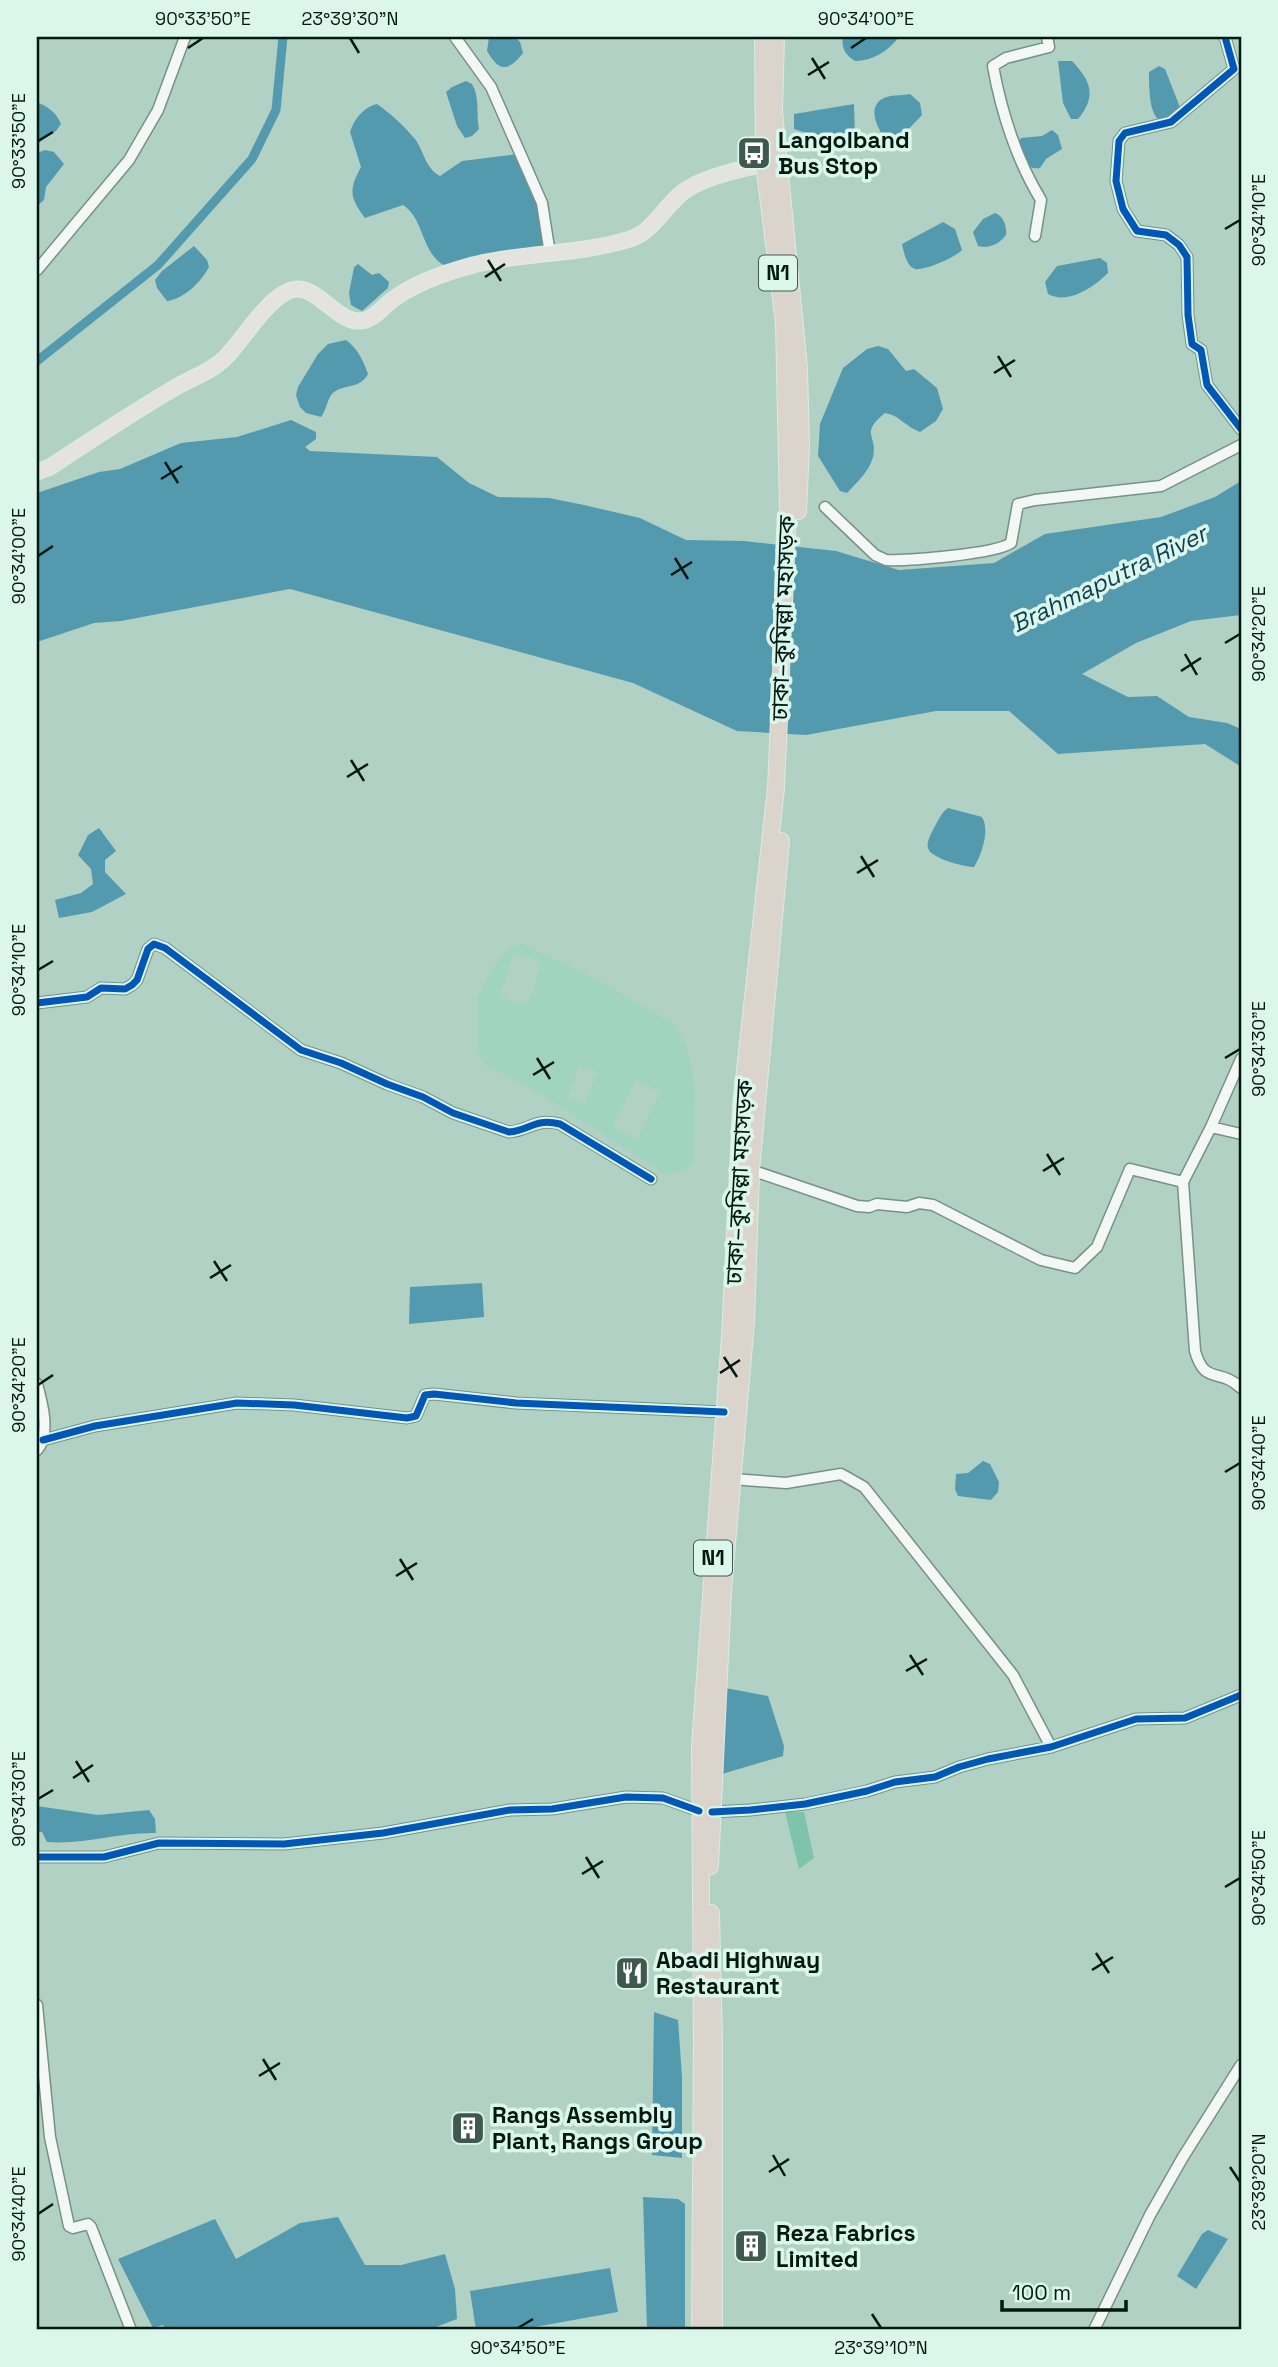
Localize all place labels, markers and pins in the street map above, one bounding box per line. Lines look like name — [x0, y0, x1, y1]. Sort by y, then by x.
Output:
place label: Langolband Bus Stop — [778, 125, 910, 181]
bus stop icon: Langolband Bus Stop — [735, 134, 773, 172]
place label: Abadi Highway Restaurant — [656, 1945, 820, 2001]
restaurant icon: Abadi Highway Restaurant — [613, 1954, 651, 1992]
place label: Rangs Assembly Plant, Rangs Group — [492, 2100, 703, 2156]
building icon: Rangs Assembly Plant, Rangs Group — [449, 2109, 487, 2147]
place label: Reza Fabrics Limited — [776, 2218, 916, 2274]
building icon: Reza Fabrics Limited — [732, 2227, 770, 2265]

